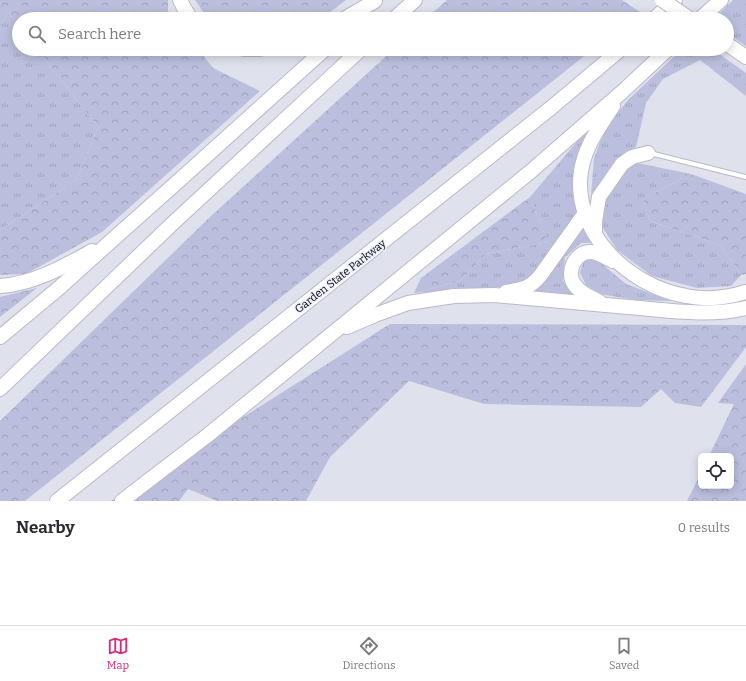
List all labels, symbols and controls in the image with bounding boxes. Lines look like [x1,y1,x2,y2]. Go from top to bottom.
search box [12,12,734,56]
icon: search [26,23,48,45]
text: Search here [58,25,141,43]
street label: Garden State Parkway [292,237,389,316]
map controls [698,453,734,489]
button: locate [698,453,734,489]
text: Nearby [16,517,75,538]
text: 0 results [678,520,730,535]
tab: Map [107,635,129,672]
tab: Directions [343,635,395,672]
tab: Saved [609,635,639,672]

